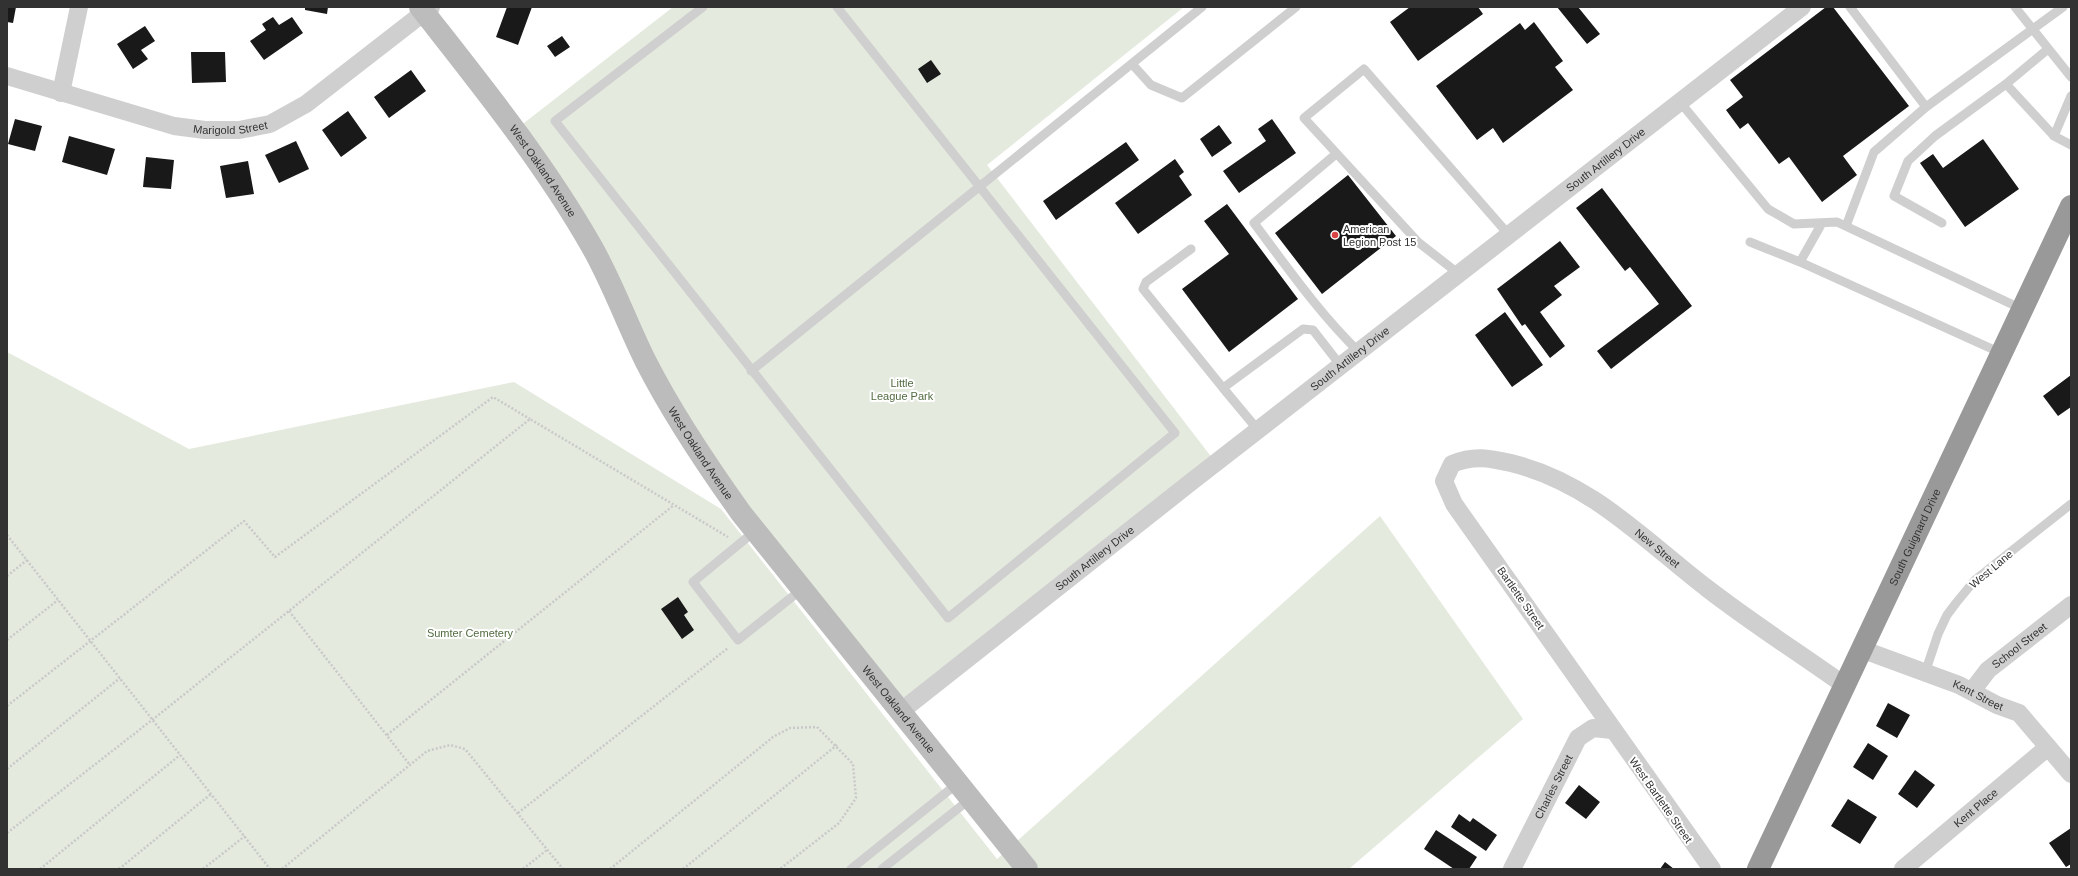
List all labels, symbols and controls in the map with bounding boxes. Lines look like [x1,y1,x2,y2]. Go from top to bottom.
street label: Marigold Street [192,119,268,136]
street label: West Oakland Avenue [507,123,579,219]
street label: South Artillery Drive [1564,125,1647,194]
place label: American Legion Post 15 [1343,223,1416,248]
marker: American Legion Post 15 [1330,230,1340,240]
street label: South Artillery Drive [1308,324,1392,393]
park label: Little League Park [871,377,934,402]
street label: West Oakland Avenue [666,405,736,502]
street label: South Guignard Drive [1887,487,1943,588]
street label: South Artillery Drive [1053,524,1136,593]
street label: New Street [1633,526,1682,570]
street label: West Lane [1967,548,2015,590]
street label: Bartlette Street [1495,565,1547,631]
street label: School Street [1989,620,2049,671]
park label: Sumter Cemetery [427,627,514,639]
street label: West Oakland Avenue [860,663,937,755]
street label: Kent Street [1951,677,2005,713]
street label: Charles Street [1532,753,1575,821]
street label: West Bartlette Street [1627,755,1695,845]
street label: Kent Place [1951,786,2000,830]

